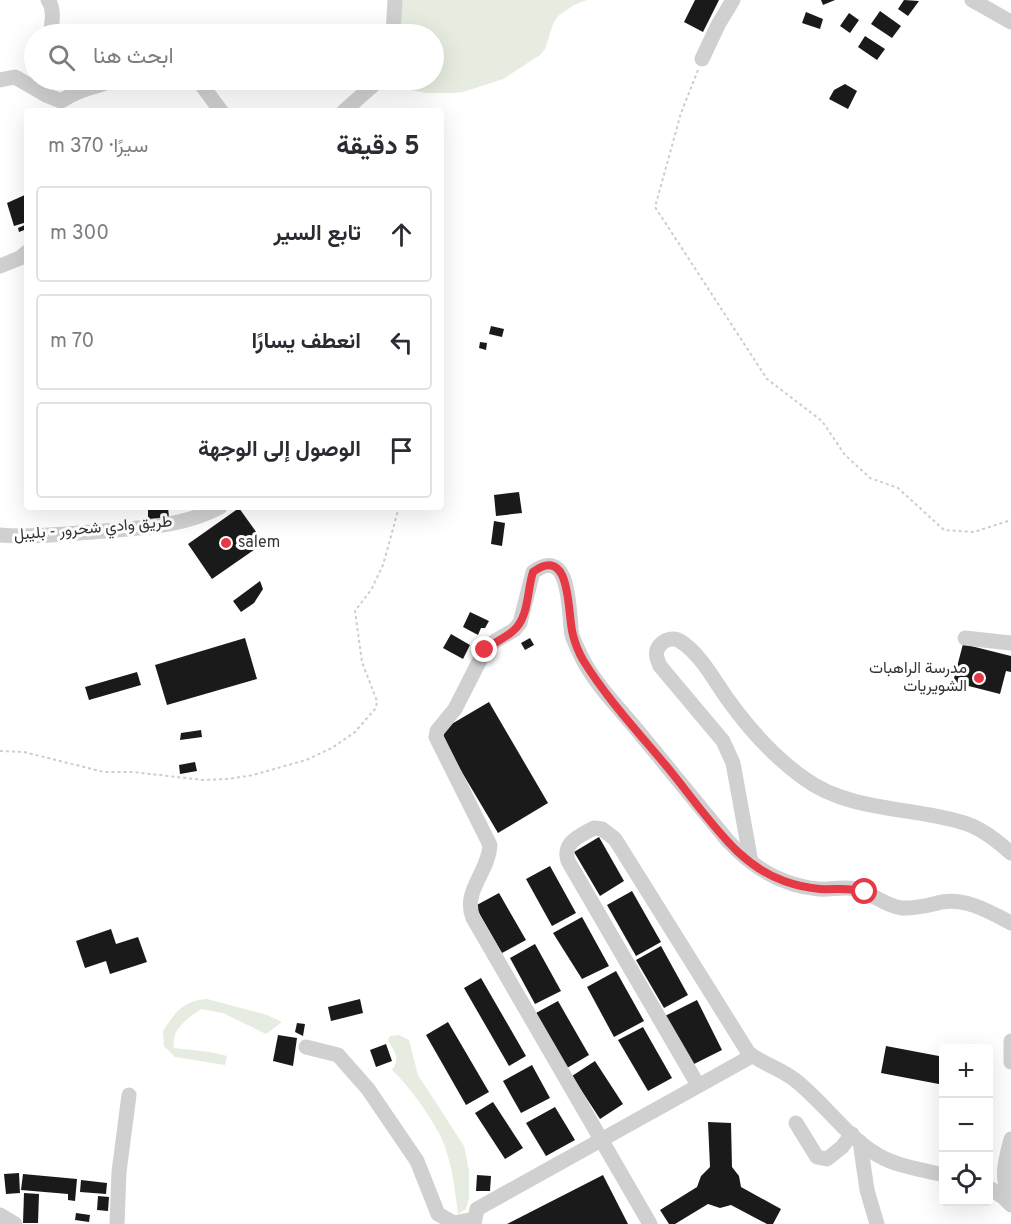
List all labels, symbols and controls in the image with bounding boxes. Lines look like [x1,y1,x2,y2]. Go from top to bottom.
search box [24,24,444,90]
icon: search [45,41,78,74]
text: ابحث هنا [93,44,174,71]
text: 5 دقيقة [336,131,420,164]
text: سيرًا · 370 m [48,134,148,160]
icon: ahead [385,218,418,251]
text: 300 m [50,221,109,247]
text: تابع السير [273,221,361,248]
icon: left [385,326,418,359]
text: 70 m [50,329,94,355]
text: انعطف يسارًا [251,329,361,356]
icon: arrive [385,434,418,467]
text: الوصول إلى الوجهة [198,437,361,464]
street label: طريق وادي شحرور - بليبل [13,512,173,548]
place label: salem [238,533,280,553]
marker: salem [219,536,233,550]
route end [471,636,497,662]
place label: مدرسة الراهبات الشويريات [869,659,967,697]
marker: مدرسة الراهبات الشويريات [972,671,986,685]
route start [851,878,877,904]
map controls [939,1044,993,1206]
button: + [939,1044,993,1098]
button: − [939,1098,993,1152]
button: locate [939,1152,993,1206]

